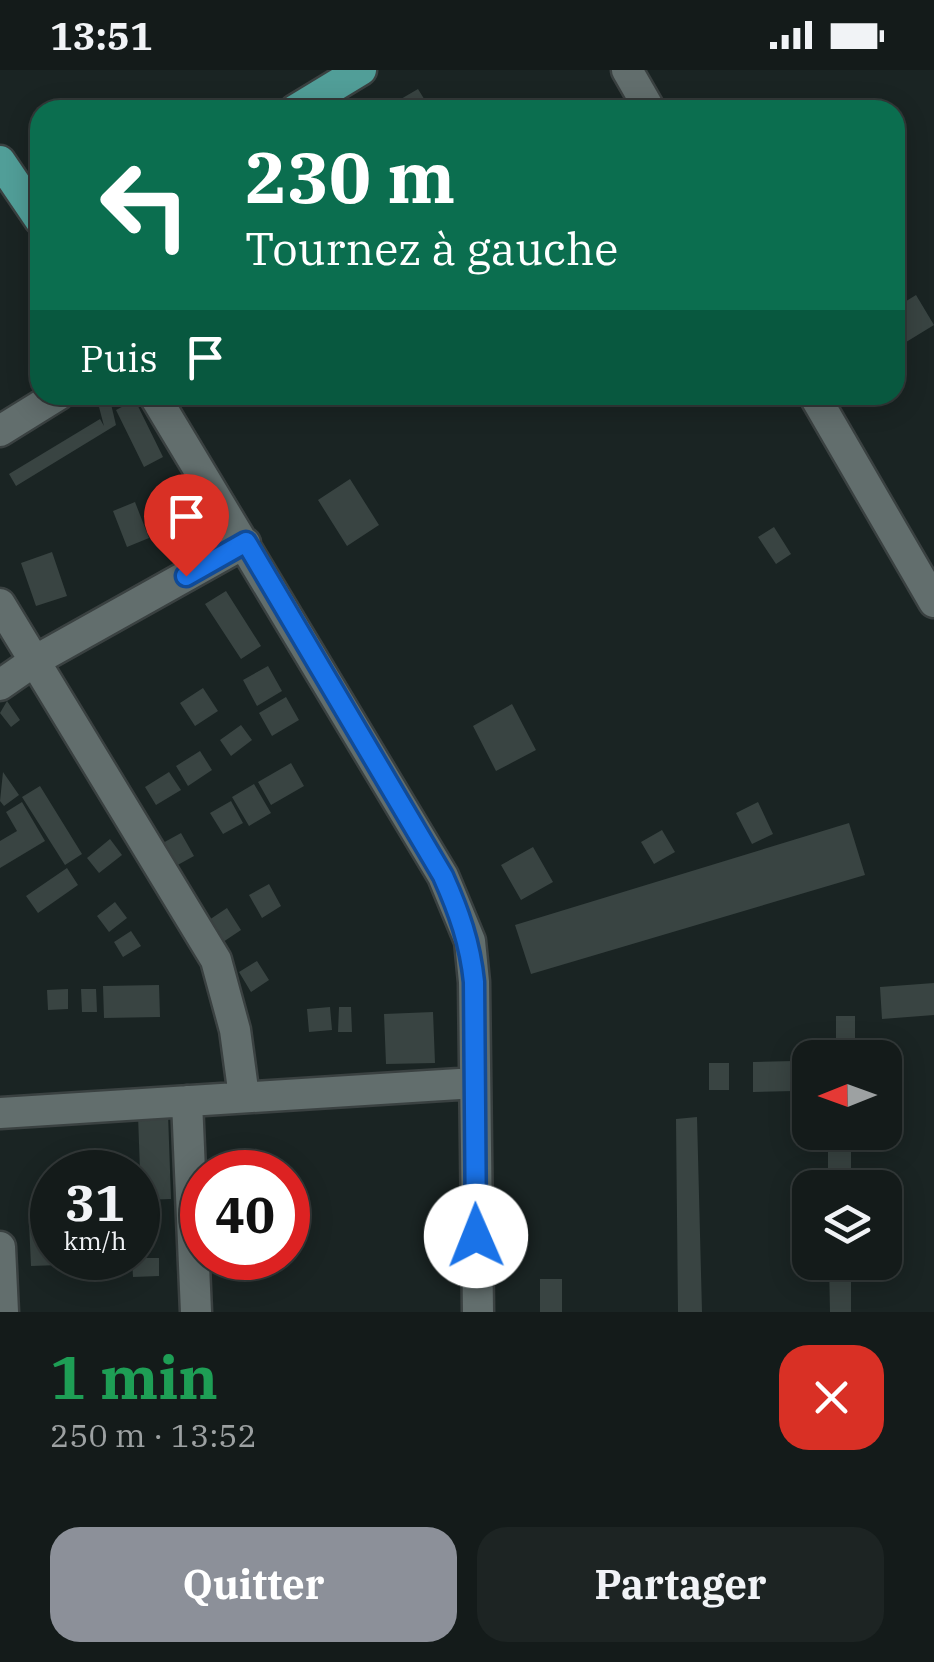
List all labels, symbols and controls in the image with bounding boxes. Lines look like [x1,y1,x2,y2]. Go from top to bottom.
text: 13:51 [50,11,153,60]
text: 230 m [245,131,455,222]
icon: left [80,140,210,270]
text: Tournez à gauche [245,219,618,277]
icon: arrive [178,330,233,385]
text: Puis [80,333,158,382]
pin [144,474,229,577]
icon: arrive [159,489,214,544]
north arrow [792,1040,902,1150]
map controls [792,1040,902,1280]
speed limit sign: 40 [180,1150,310,1280]
text: 31 [65,1170,125,1235]
button: layers [792,1170,902,1280]
position arrow [424,1184,528,1288]
text: km/h [63,1224,127,1257]
text: 1 min [50,1337,218,1416]
button: close [779,1345,884,1450]
text: 250 m · 13:52 [50,1414,257,1456]
button: Quitter [50,1527,457,1642]
button: Partager [477,1527,884,1642]

